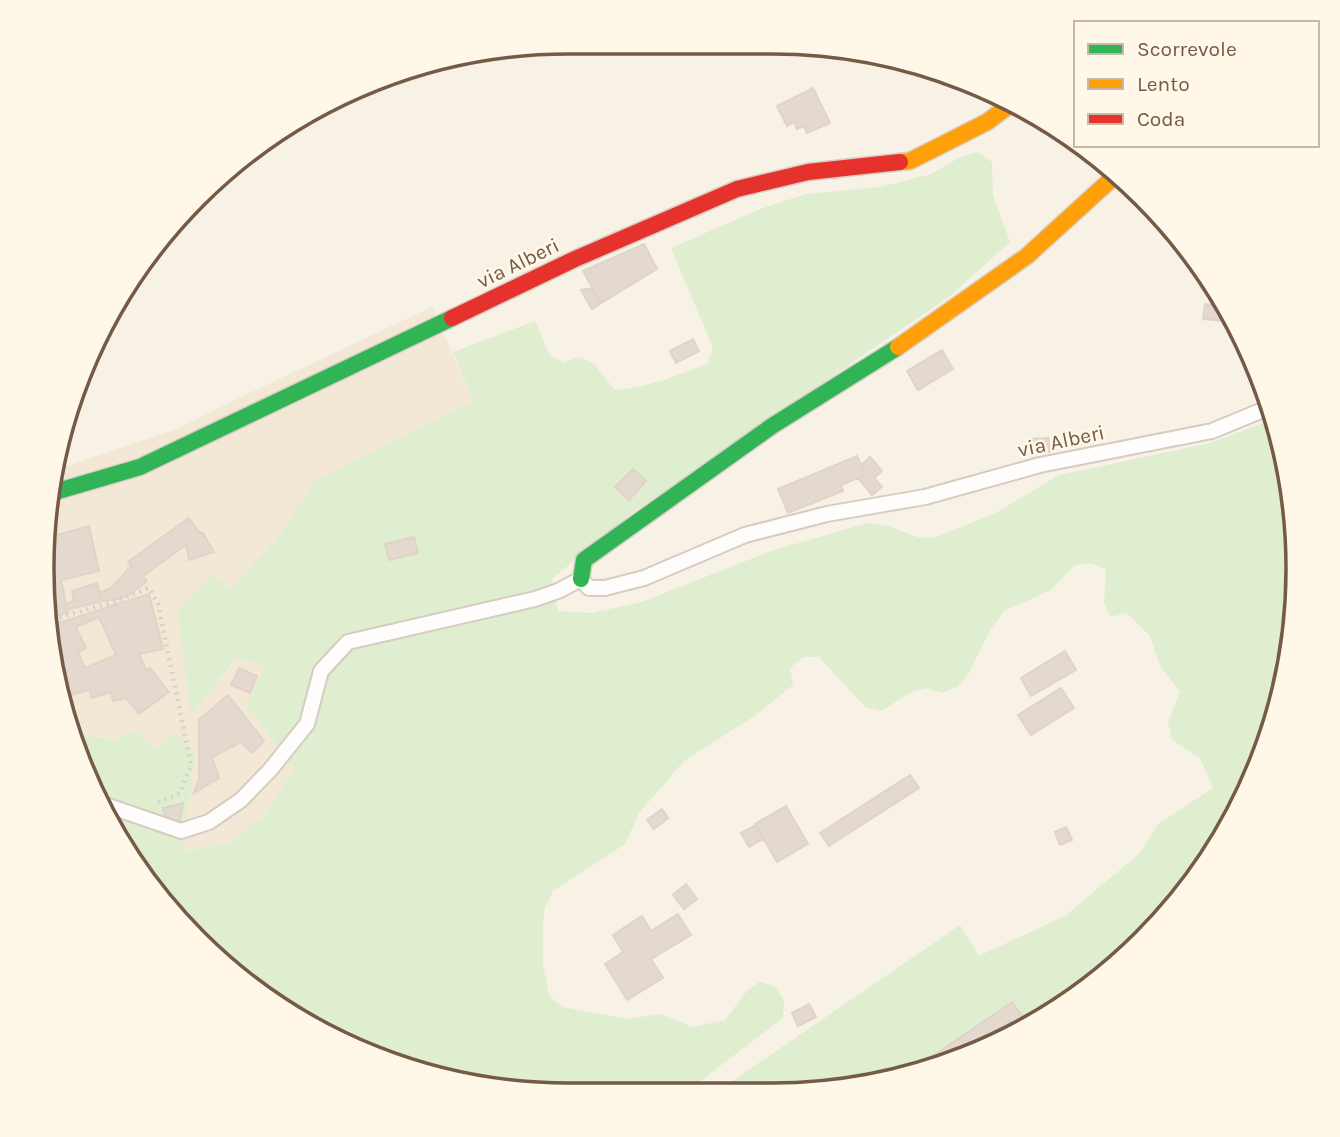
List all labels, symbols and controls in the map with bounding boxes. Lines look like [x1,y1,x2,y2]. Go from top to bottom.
legend [1074,21,1319,147]
text: Scorrevole [1137,37,1237,61]
text: Lento [1137,72,1190,96]
text: Coda [1137,107,1185,131]
street label: via Alberi [473,233,563,293]
street label: via Alberi [1015,420,1107,462]

